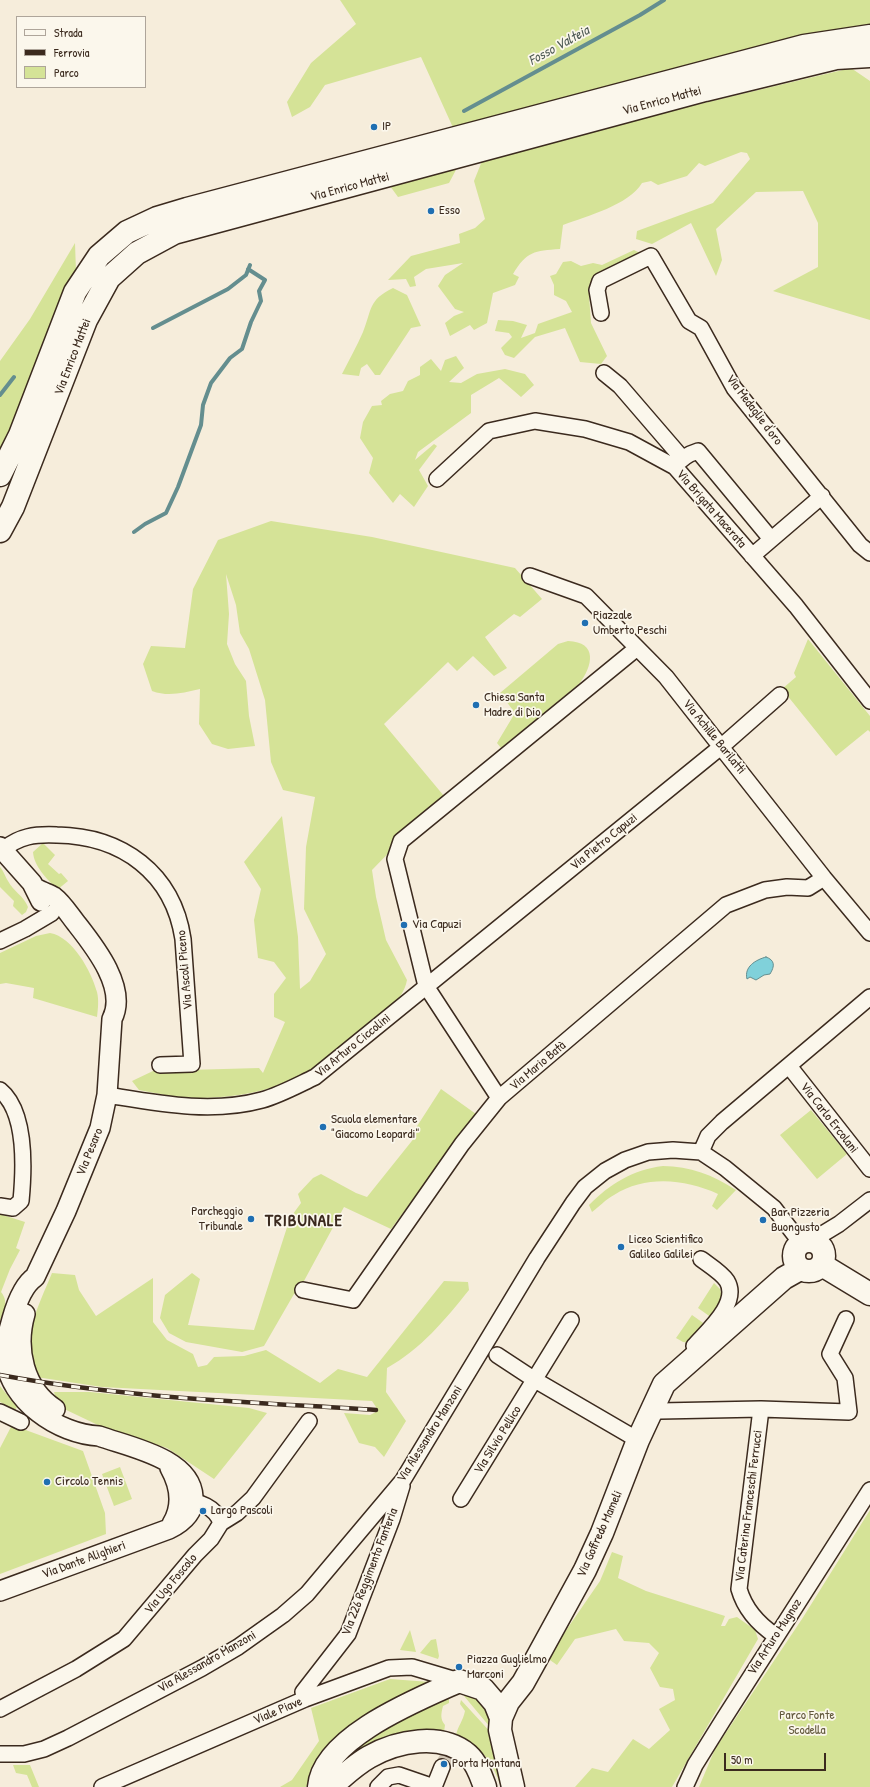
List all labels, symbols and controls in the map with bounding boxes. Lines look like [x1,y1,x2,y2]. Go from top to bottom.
legend [16,16,146,88]
water label: Fosso Valteia [526,23,592,69]
text: Strada [54,24,82,41]
text: Ferrovia [54,44,90,61]
text: Parco [54,64,79,81]
street label: Via Enrico Mattei [621,83,703,119]
place label: IP [382,119,391,135]
marker: IP [369,122,379,132]
street label: Via Enrico Mattei [309,169,391,205]
place label: Esso [439,203,460,219]
marker: Esso [426,206,436,216]
street label: Via Enrico Mattei [51,316,95,398]
street label: Via Medaglie d'oro [722,372,786,448]
street label: Via Brigata Macerata [673,467,749,551]
place label: Piazzale Umberto Peschi [593,608,667,639]
marker: Piazzale Umberto Peschi [580,618,590,628]
place label: Chiesa Santa Madre di Dio [484,690,544,721]
street label: Via Achille Barilatti [679,696,749,778]
marker: Chiesa Santa Madre di Dio [471,700,481,710]
street label: Via Pietro Capuzi [567,810,641,874]
place label: Via Capuzi [412,917,462,933]
marker: Via Capuzi [399,920,409,930]
street label: Via Ascoli Piceno [174,930,196,1010]
street label: Via Arturo Ciccolini [312,1011,394,1081]
street label: Via Mario Batà [507,1038,569,1094]
street label: Via Carlo Ercolani [797,1079,861,1157]
place label: Scuola elementare "Giacomo Leopardi" [331,1112,419,1143]
marker: Scuola elementare "Giacomo Leopardi" [318,1122,328,1132]
street label: Via Pesaro [73,1126,107,1178]
place label: Parcheggio Tribunale [191,1204,243,1235]
place label: Bar Pizzeria Buongusto [771,1205,829,1236]
district label: TRIBUNALE [265,1211,343,1231]
marker: Parcheggio Tribunale [246,1214,256,1224]
marker: Bar Pizzeria Buongusto [758,1215,768,1225]
place label: Liceo Scientifico Galileo Galilei [629,1232,703,1263]
marker: Liceo Scientifico Galileo Galilei [616,1242,626,1252]
street label: Via Alessandro Manzoni [394,1383,466,1485]
street label: Via Silvio Pellico [471,1403,525,1477]
street label: Via Caterina Franceschi Ferrucci [732,1429,766,1583]
place label: Circolo Tennis [55,1474,123,1490]
marker: Circolo Tennis [42,1477,52,1487]
street label: Via Goffredo Mameli [574,1488,626,1580]
place label: Largo Pascoli [211,1503,273,1519]
marker: Largo Pascoli [198,1506,208,1516]
street label: Via 226 Reggimento Fanteria [338,1506,402,1638]
street label: Via Dante Alighieri [40,1538,128,1582]
street label: Via Ugo Foscolo [141,1551,201,1617]
street label: Via Arturo Mugnoz [745,1596,805,1678]
street label: Via Alessandro Manzoni [155,1628,259,1696]
place label: Piazza Guglielmo Marconi [467,1652,547,1683]
marker: Piazza Guglielmo Marconi [454,1662,464,1672]
street label: Viale Piave [251,1694,305,1728]
park label: Parco Fonte Scodella [779,1708,835,1739]
scale bar [726,1745,828,1771]
text: 50 m [731,1751,752,1768]
place label: Porta Montana [452,1756,520,1772]
marker: Porta Montana [439,1759,449,1769]

